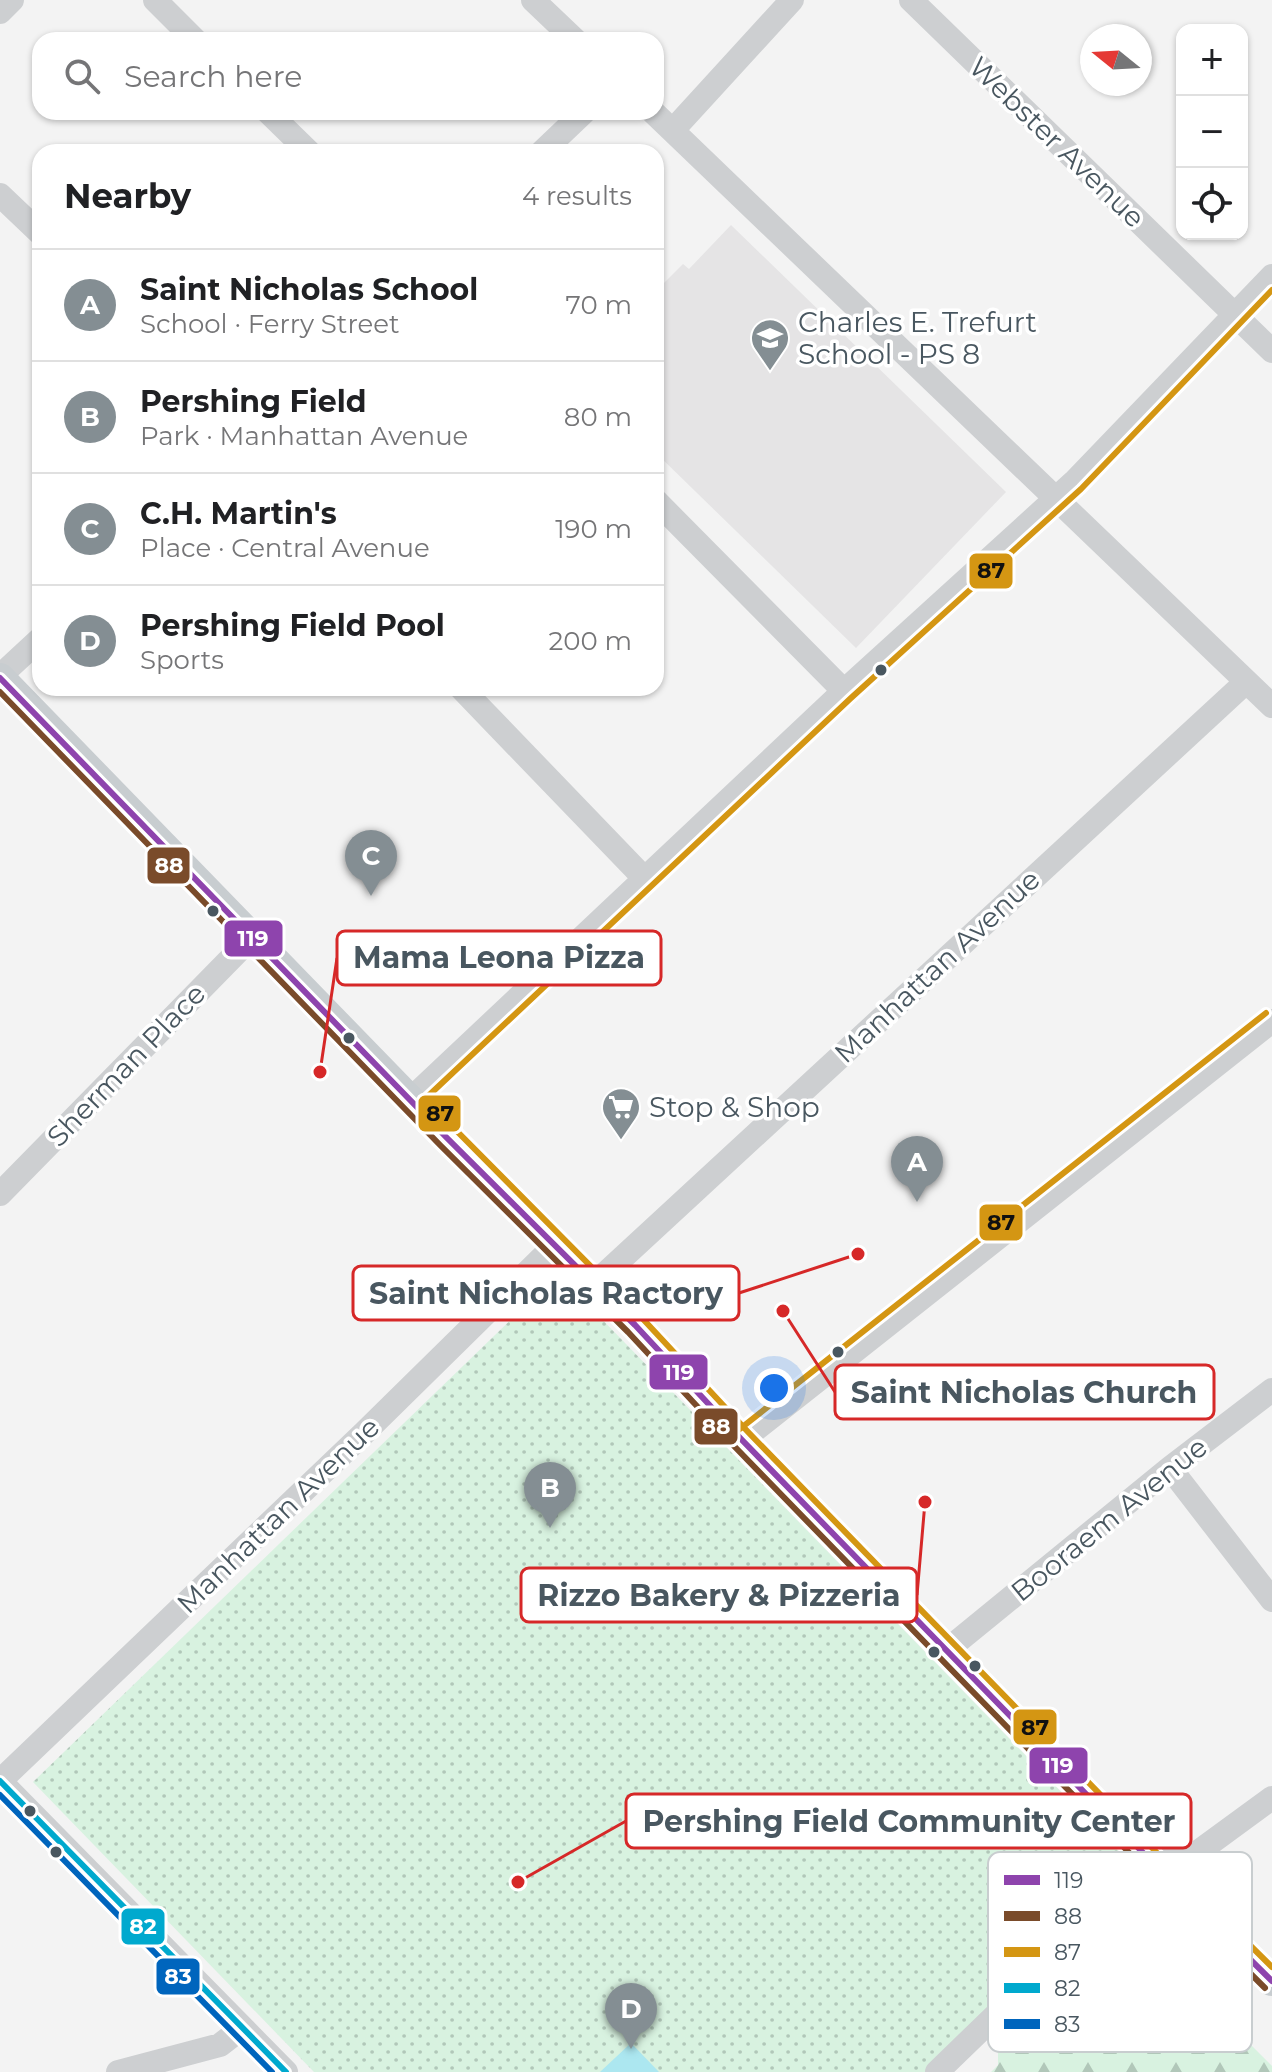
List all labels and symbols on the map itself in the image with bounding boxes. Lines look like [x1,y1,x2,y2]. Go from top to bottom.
north arrow [1080,24,1152,96]
street label: Webster Avenue [962,49,1152,235]
place label: Charles E. Trefurt School - PS 8 [798,305,1037,371]
school or university icon: Charles E. Trefurt School - PS 8 [749,317,791,372]
line badge: 87 [968,552,1014,590]
text: 87 [977,557,1005,584]
unlabelled marker [873,662,889,678]
pin: C [345,830,397,896]
line badge: 88 [146,846,191,885]
text: 88 [154,852,184,879]
street label: Manhattan Avenue [827,862,1047,1070]
unlabelled marker [205,903,221,919]
line badge: 119 [223,919,284,958]
text: 119 [237,925,269,952]
callout: Mama Leona Pizza [337,931,661,985]
text: Mama Leona Pizza [353,939,645,976]
street label: Sherman Place [40,977,212,1153]
unlabelled marker [341,1030,357,1046]
supermarket icon: Stop & Shop [600,1086,642,1141]
place label: Stop & Shop [649,1090,820,1124]
line badge: 87 [417,1094,462,1133]
text: 87 [426,1100,454,1127]
pin: A [891,1136,943,1202]
line badge: 87 [978,1203,1024,1242]
text: 87 [987,1209,1015,1236]
callout: Saint Nicholas Ractory [353,1266,739,1320]
text: Saint Nicholas Ractory [369,1275,724,1312]
unlabelled marker [830,1344,846,1360]
line badge: 119 [648,1353,709,1391]
text: 119 [663,1359,695,1386]
callout: Saint Nicholas Church [835,1365,1214,1419]
your location [754,1368,794,1408]
text: Saint Nicholas Church [851,1374,1197,1411]
line badge: 88 [693,1407,739,1446]
street label: Manhattan Avenue [170,1410,386,1620]
text: 88 [701,1413,731,1440]
street label: Booraem Avenue [1004,1429,1214,1609]
pin: B [524,1462,576,1528]
callout: Rizzo Bakery & Pizzeria [521,1568,917,1622]
text: Rizzo Bakery & Pizzeria [537,1577,901,1614]
unlabelled marker [926,1644,942,1660]
unlabelled marker [967,1658,983,1674]
line badge: 87 [1012,1708,1058,1746]
text: 87 [1021,1714,1049,1741]
line badge: 119 [1028,1746,1089,1785]
text: 119 [1042,1752,1074,1779]
callout: Pershing Field Community Center [626,1794,1191,1848]
unlabelled marker [22,1803,38,1819]
text: Pershing Field Community Center [642,1803,1176,1840]
unlabelled marker [48,1844,64,1860]
legend [988,1852,1252,2052]
text: 119 [1054,1867,1083,1894]
text: 88 [1054,1903,1082,1930]
line badge: 82 [120,1907,166,1946]
text: 82 [129,1913,157,1940]
text: 87 [1054,1939,1081,1966]
line badge: 83 [155,1957,201,1996]
text: 83 [164,1963,192,1990]
text: 82 [1054,1975,1081,2002]
pin: D [605,1983,657,2049]
text: 83 [1054,2011,1080,2038]

